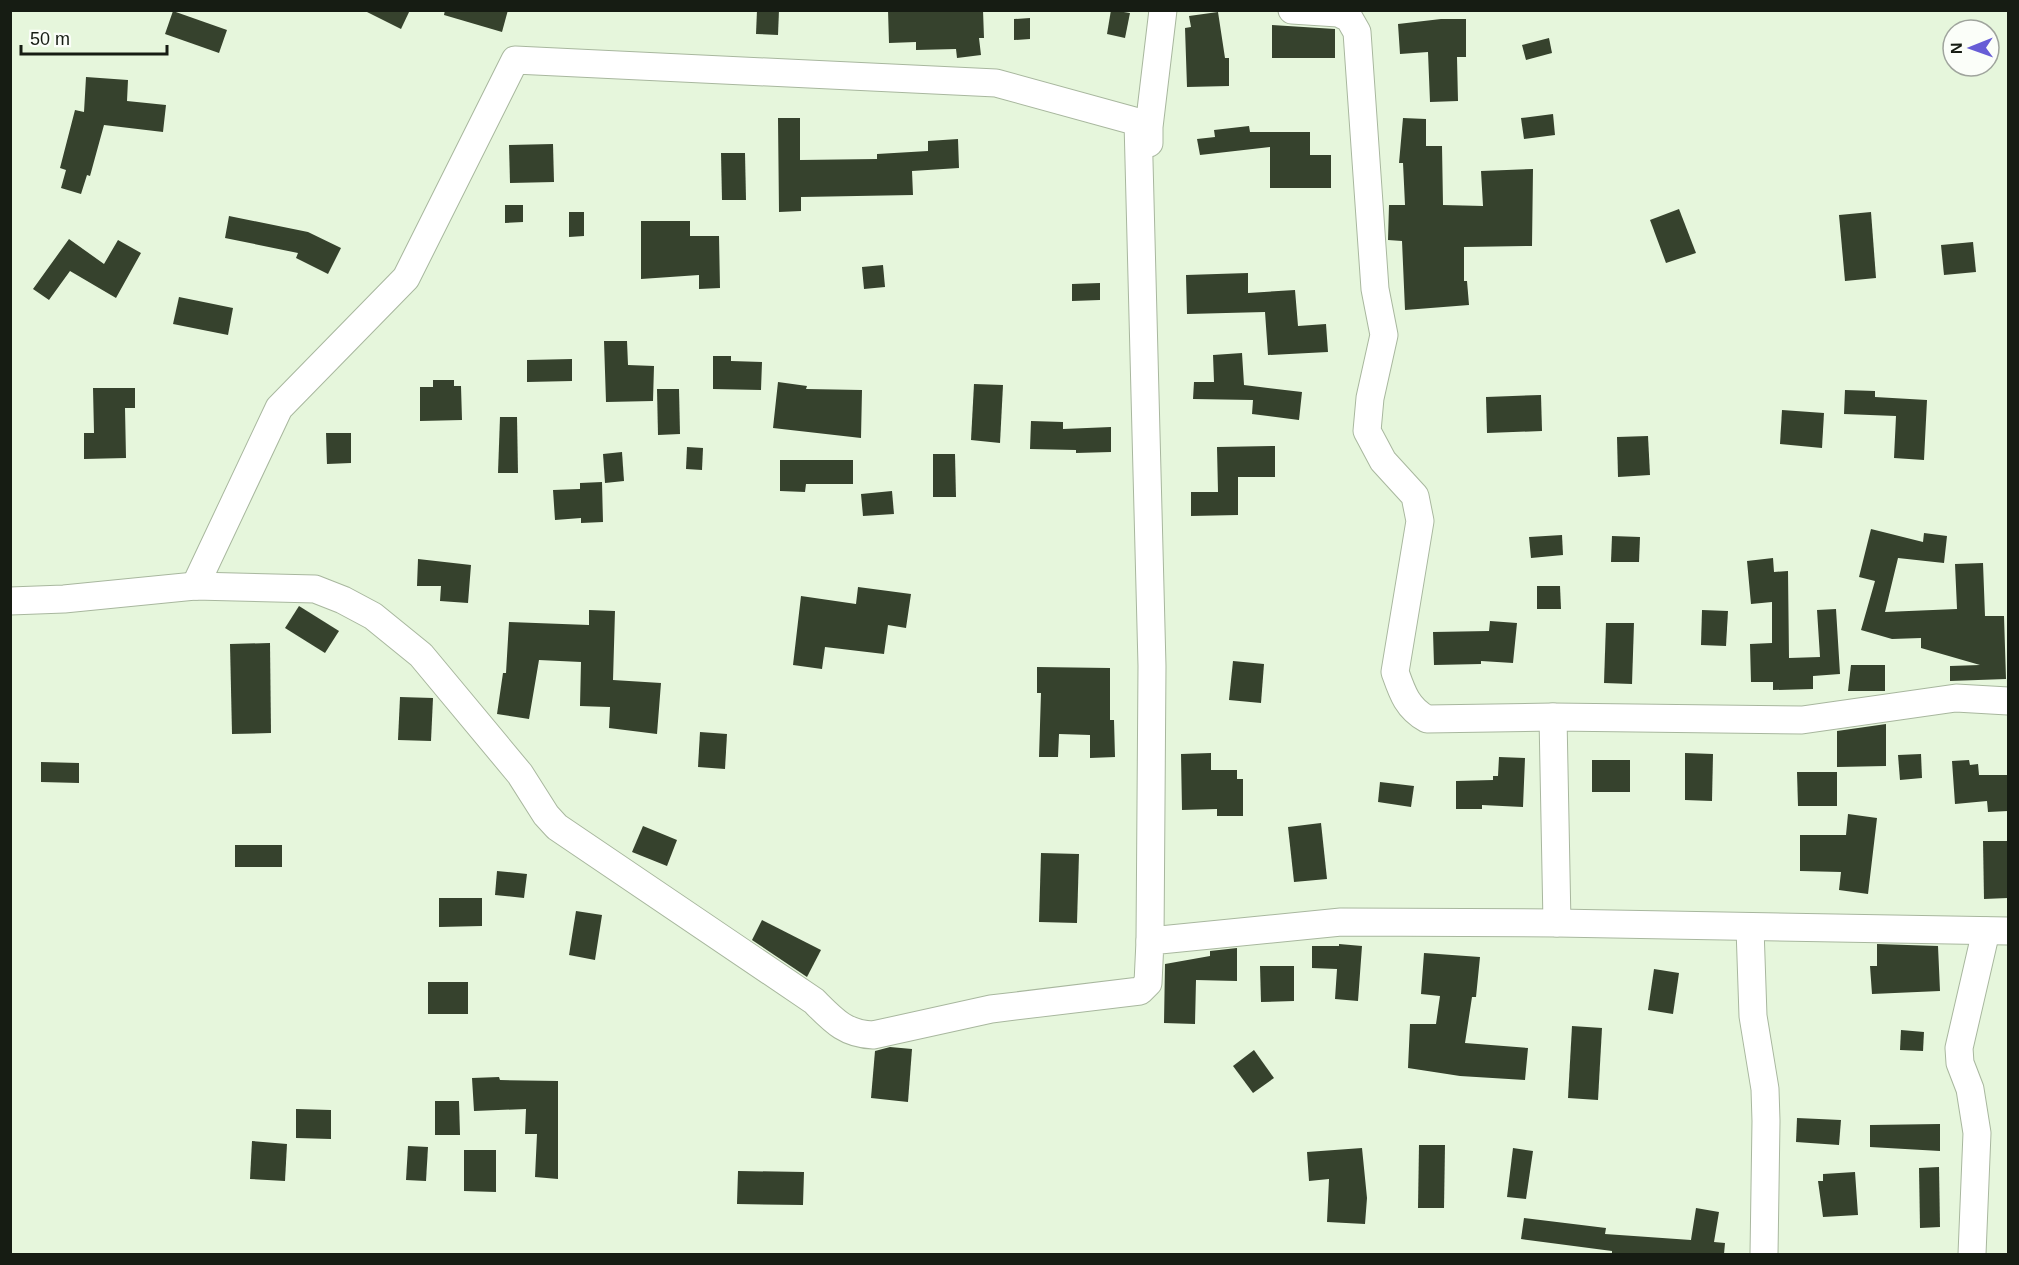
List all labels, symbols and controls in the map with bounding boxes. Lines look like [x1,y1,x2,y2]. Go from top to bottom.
scale bar [21,18,166,56]
north arrow [1941,18,2001,78]
text: 50 m [30,29,70,49]
text: N [1948,42,1965,54]

